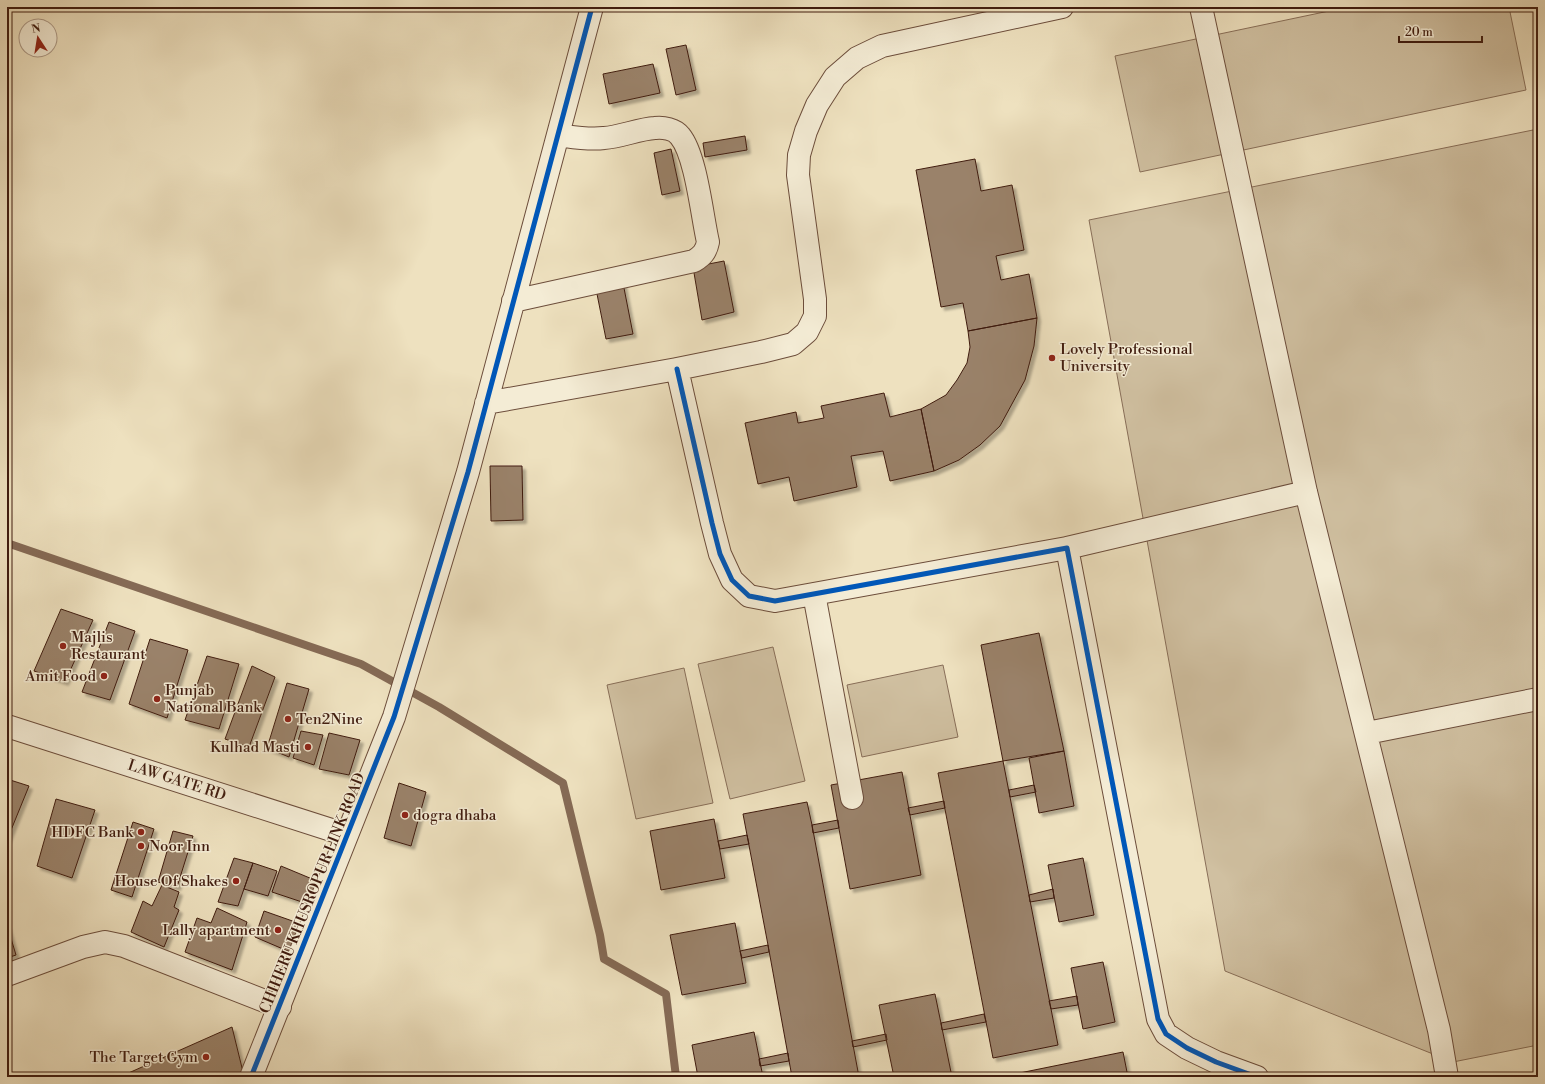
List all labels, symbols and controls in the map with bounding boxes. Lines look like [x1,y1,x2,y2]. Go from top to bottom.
north arrow [18,18,58,58]
scale bar [1399,18,1482,44]
text: N [30,21,42,37]
text: 20 m [1405,25,1433,40]
place label: Lovely Professional University [1060,340,1193,376]
marker: Lovely Professional University [1047,353,1057,363]
place label: Majlis Restaurant [71,628,146,664]
marker: Majlis Restaurant [58,641,68,651]
place label: Amit Food [24,667,96,686]
marker: Amit Food [99,671,109,681]
place label: Punjab National Bank [165,681,262,717]
marker: Punjab National Bank [152,694,162,704]
place label: Ten2Nine [296,710,363,729]
marker: Ten2Nine [283,714,293,724]
place label: Kulhad Masti [210,738,300,757]
marker: Kulhad Masti [303,742,313,752]
street label: LAW GATE RD [125,756,229,805]
street label: CHIHERU KHUSROPUR LINK ROAD [255,770,370,1016]
place label: dogra dhaba [413,806,497,825]
marker: dogra dhaba [400,810,410,820]
place label: HDFC Bank [51,823,134,842]
marker: HDFC Bank [136,827,146,837]
place label: Noor Inn [149,837,210,856]
marker: Noor Inn [136,841,146,851]
place label: House Of Shakes [115,872,228,891]
marker: House Of Shakes [231,876,241,886]
place label: Lally apartment [162,921,271,940]
marker: Lally apartment [273,925,283,935]
place label: The Target Gym [89,1048,198,1067]
marker: The Target Gym [201,1052,211,1062]

